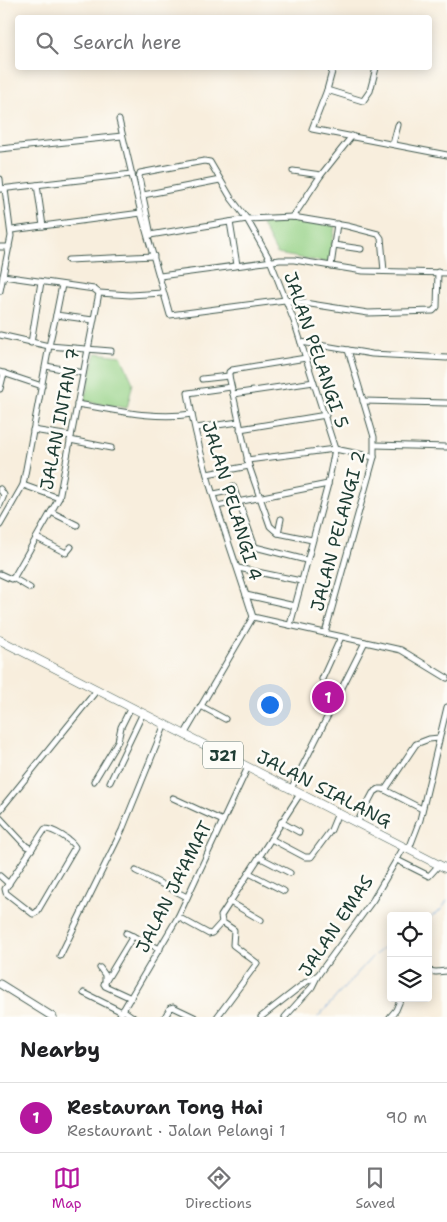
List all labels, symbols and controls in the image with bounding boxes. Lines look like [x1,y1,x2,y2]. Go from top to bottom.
search box [15,15,432,70]
icon: search [33,29,61,57]
text: Search here [73,30,182,55]
street label: JALAN PELANGI 5 [278,269,354,431]
street label: JALAN INTAN 7 [34,346,86,492]
street label: JALAN PELANGI 4 [196,418,268,584]
street label: JALAN PELANGI 2 [305,448,371,614]
pin: 1 [312,678,344,716]
your location [257,692,283,718]
road number: J21 [203,742,243,768]
street label: JALAN SIALANG [253,745,396,834]
street label: JALAN JA'AMAT [130,817,218,957]
street label: JALAN EMAS [293,871,379,981]
map controls [387,912,432,1002]
button: locate [387,912,432,957]
button: layers [387,957,432,1002]
text: Nearby [20,1036,100,1064]
text: Restauran Tong Hai [67,1095,263,1120]
text: 1 [32,1107,40,1128]
text: 90 m [386,1107,427,1128]
text: Restaurant · Jalan Pelangi 1 [67,1120,286,1141]
tab: Map [52,1164,82,1212]
tab: Directions [185,1164,252,1212]
tab: Saved [356,1164,395,1212]

